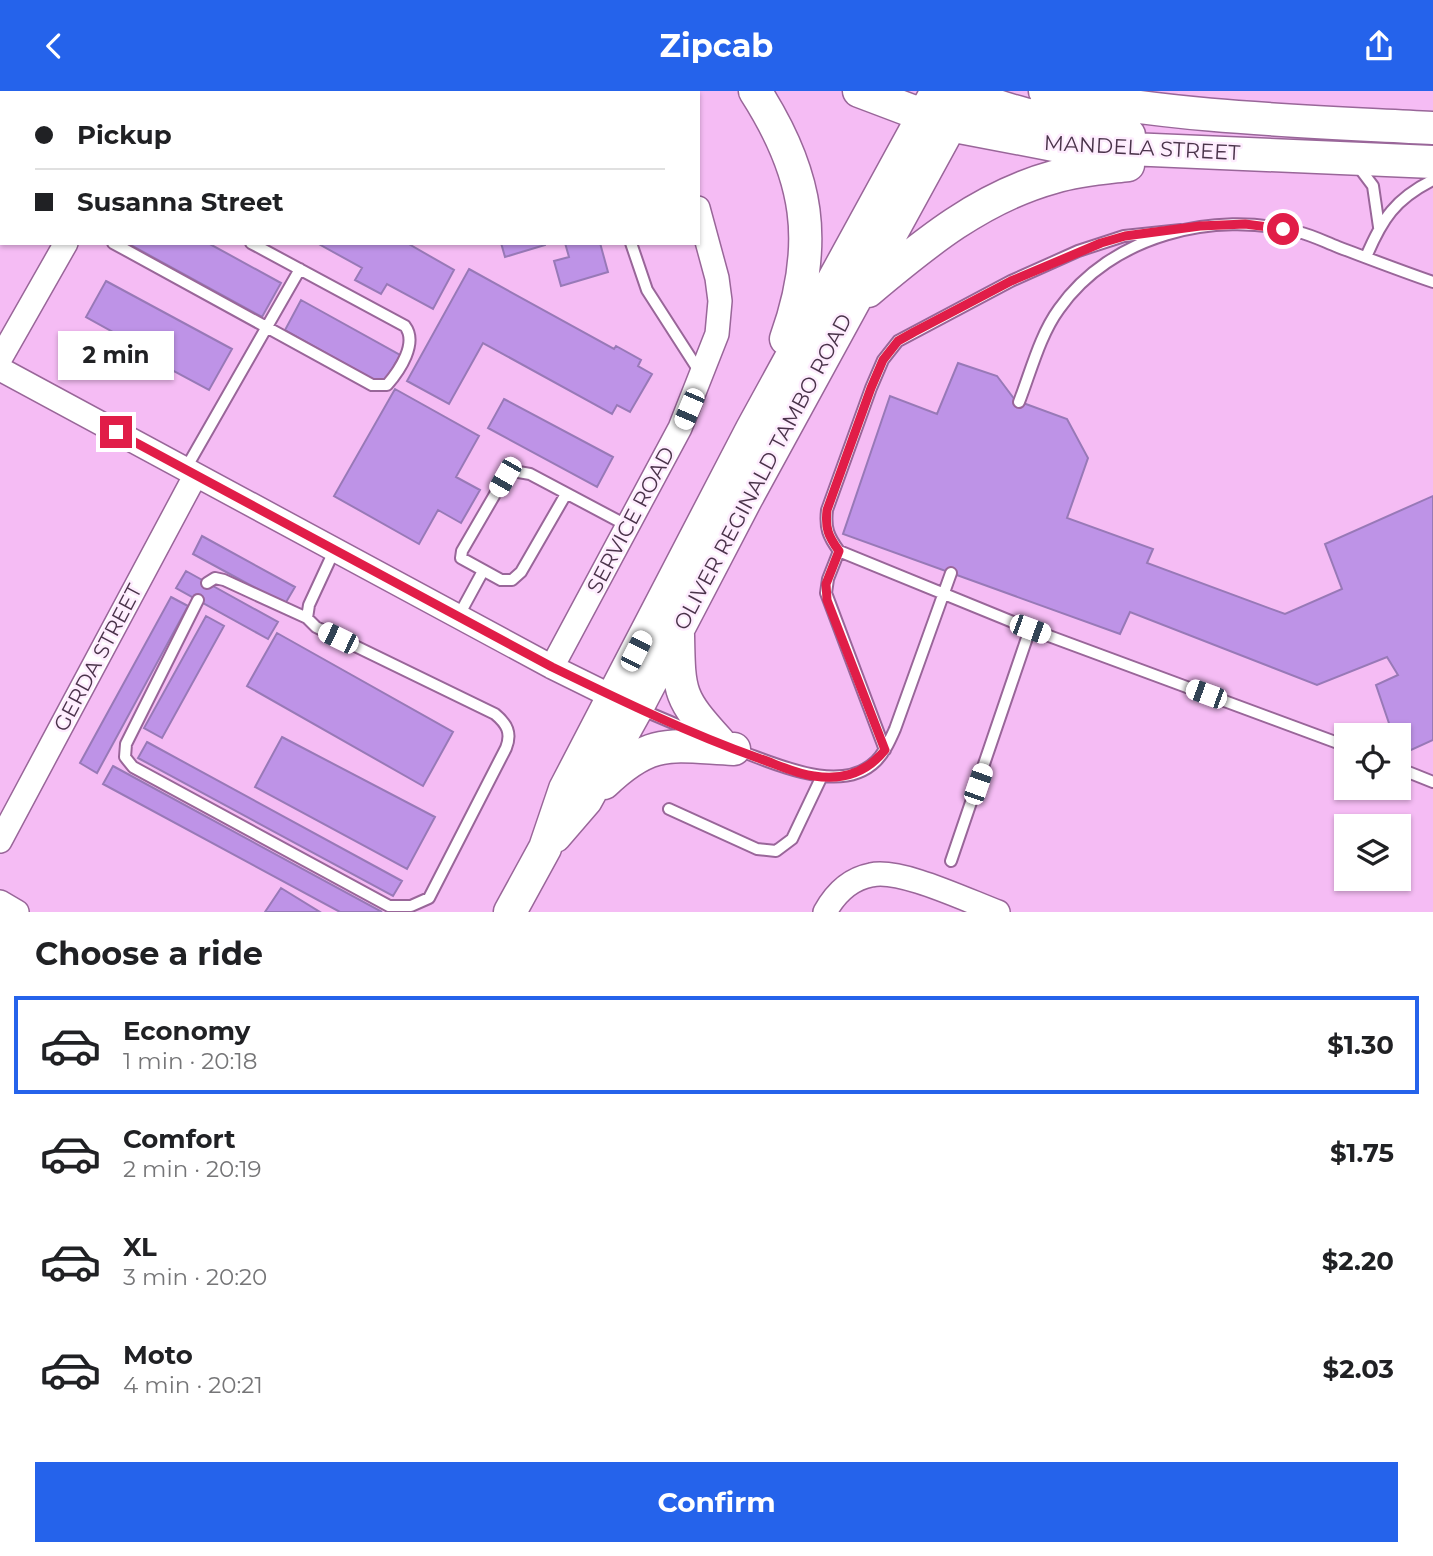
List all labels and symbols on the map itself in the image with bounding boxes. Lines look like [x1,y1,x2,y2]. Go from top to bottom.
street label: MANDELA STREET [1043,130,1241,165]
route start [1267,213,1299,245]
street label: OLIVER REGINALD TAMBO ROAD [668,309,857,634]
callout: 2 min [58,331,174,379]
car [672,386,707,432]
route end [100,416,132,448]
street label: SERVICE ROAD [581,442,680,597]
car [486,454,525,500]
street label: GERDA STREET [48,580,147,736]
car [1007,612,1054,646]
car [315,619,362,657]
car [618,628,655,674]
car [1183,677,1230,711]
car [962,761,995,807]

